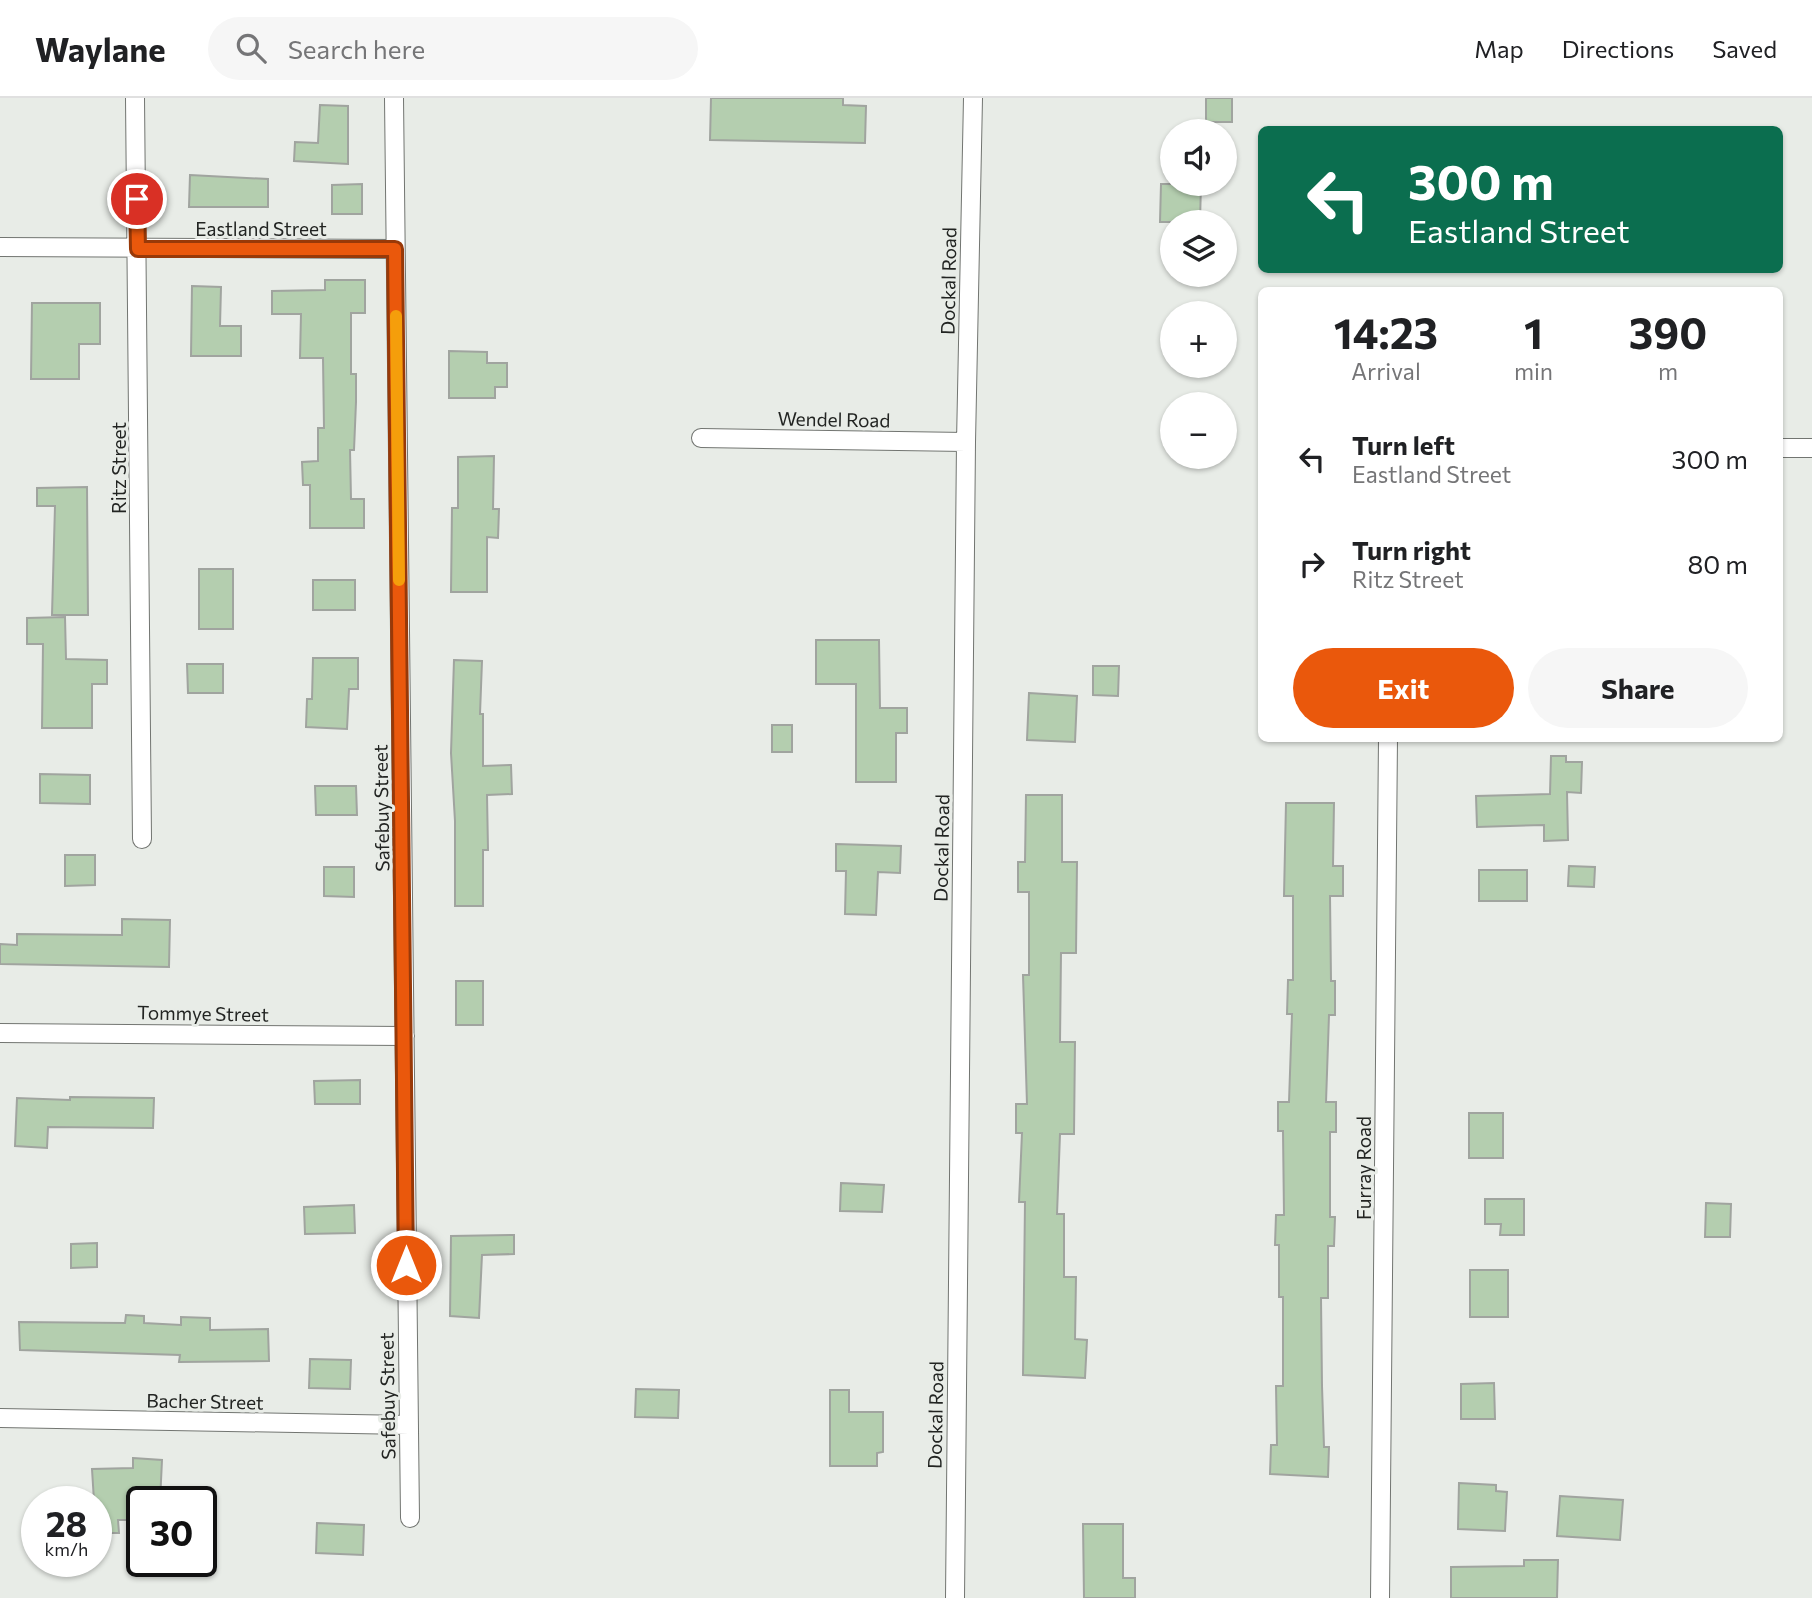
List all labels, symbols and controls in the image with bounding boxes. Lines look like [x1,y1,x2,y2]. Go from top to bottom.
search box [208,17,698,80]
text: Waylane [35,28,166,69]
icon: search [232,29,270,67]
text: Search here [288,33,425,64]
text: Map [1474,34,1524,63]
text: Directions [1562,34,1674,63]
text: Saved [1712,34,1777,63]
map controls [1160,119,1237,469]
button: sound [1160,119,1237,196]
text: 300 m [1408,150,1554,210]
icon: left [1293,154,1384,245]
pin [107,169,167,229]
icon: arrive [118,180,156,218]
button: layers [1160,210,1237,287]
text: Eastland Street [1408,210,1630,250]
street label: Eastland Street [195,217,327,240]
street label: Dockal Road [936,227,960,335]
button: + [1160,301,1237,378]
text: 14:23 [1334,306,1438,358]
text: 1 [1524,306,1543,358]
text: 390 [1629,306,1707,358]
text: Arrival [1351,357,1421,385]
text: min [1514,357,1553,385]
text: m [1658,357,1678,385]
button: − [1160,392,1237,469]
street label: Wendel Road [777,407,891,431]
street label: Ritz Street [107,422,130,514]
text: Turn left [1352,429,1455,460]
icon: left [1293,440,1331,478]
text: 300 m [1672,443,1748,474]
text: Eastland Street [1352,460,1511,488]
text: Turn right [1352,534,1471,565]
icon: right [1293,545,1331,583]
text: 80 m [1688,548,1748,579]
text: Ritz Street [1352,565,1464,593]
button: Exit [1293,648,1514,728]
button: Share [1528,648,1748,728]
street label: Safebuy Street [368,744,394,872]
street label: Dockal Road [929,794,953,902]
street label: Tommye Street [137,1000,269,1026]
street label: Furray Road [1352,1116,1375,1220]
position arrow [369,1228,443,1302]
street label: Safebuy Street [374,1332,400,1460]
street label: Dockal Road [923,1361,947,1469]
street label: Bacher Street [146,1388,264,1414]
speed limit sign: 30 [126,1486,217,1577]
text: 28 [46,1501,87,1544]
text: km/h [45,1538,88,1560]

